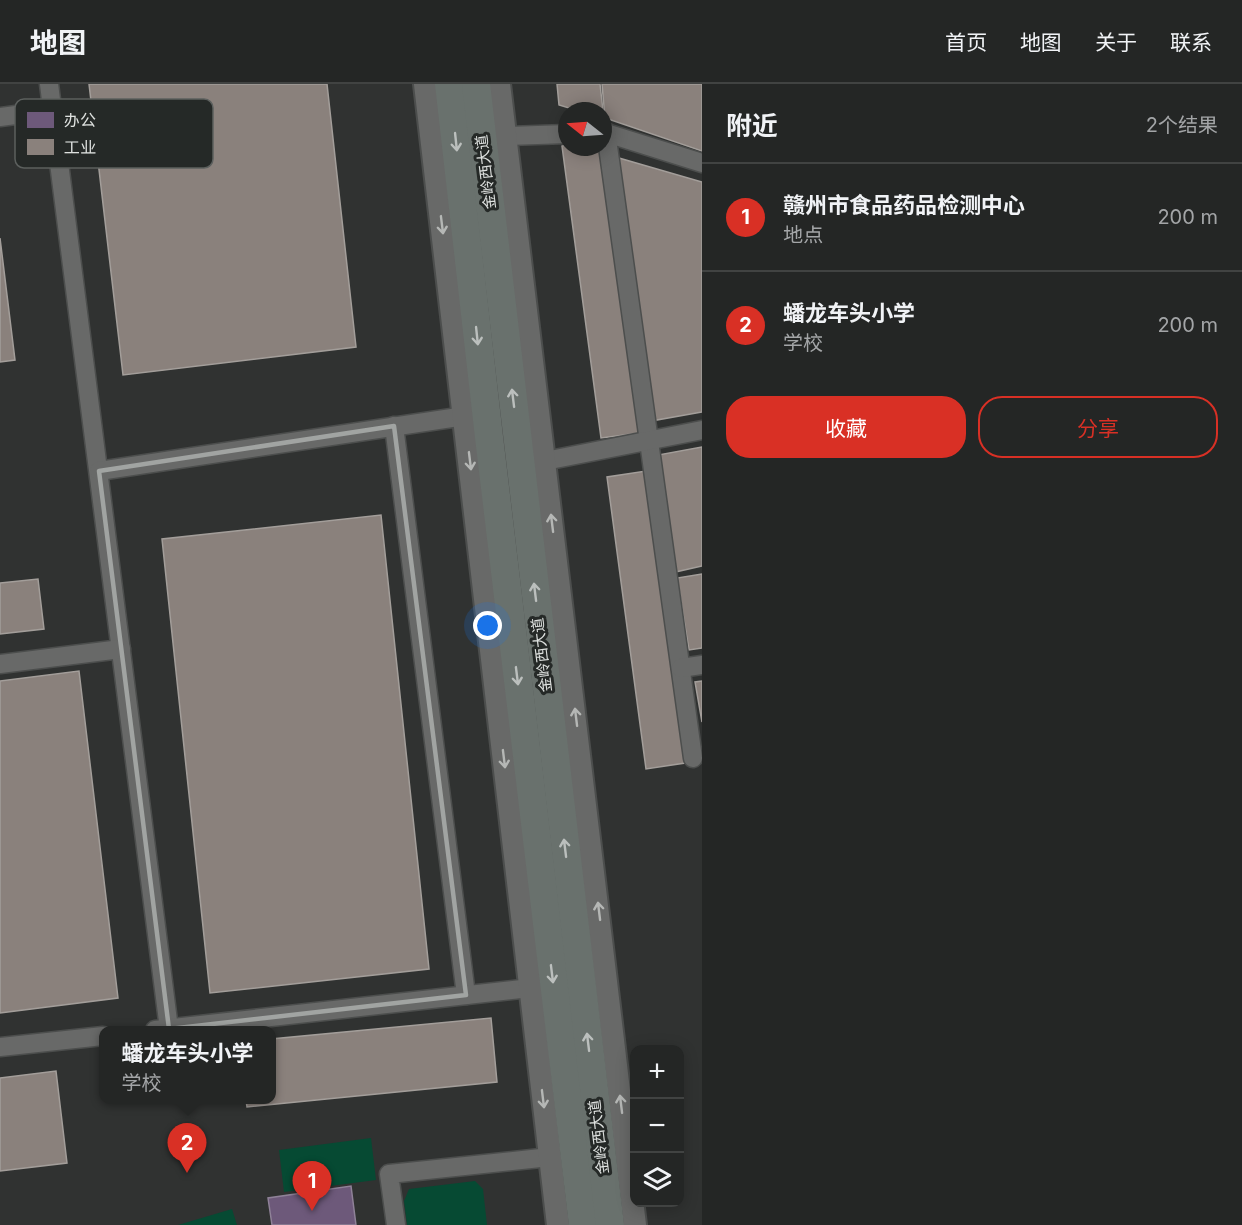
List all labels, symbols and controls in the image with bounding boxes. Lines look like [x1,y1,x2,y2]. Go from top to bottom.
text: 地图 [30,26,86,60]
text: 首页 [945,30,987,55]
text: 地图 [1020,30,1062,55]
text: 关于 [1095,30,1137,55]
text: 联系 [1170,30,1212,55]
legend [15,99,213,168]
north arrow [558,102,612,156]
text: 办公 [64,110,96,130]
text: 附近 [726,110,778,141]
text: 2个结果 [1146,113,1218,137]
one-way arrow [450,132,461,152]
street label: 金岭西大道 [472,134,500,210]
text: 工业 [64,137,96,157]
text: 赣州市食品药品检测中心 [783,192,1025,218]
text: 1 [741,205,750,229]
text: 200 m [1157,205,1218,229]
one-way arrow [436,215,447,235]
text: 地点 [783,223,823,247]
text: 蟠龙车头小学 [783,300,915,326]
text: 2 [739,313,752,337]
text: 200 m [1157,313,1218,337]
one-way arrow [472,325,483,345]
text: 学校 [783,331,823,355]
one-way arrow [507,389,518,409]
button: 收藏 [726,396,966,458]
button: 分享 [978,396,1218,458]
one-way arrow [465,450,476,470]
one-way arrow [547,514,558,534]
one-way arrow [529,582,540,602]
your location [473,611,502,640]
street label: 金岭西大道 [528,617,556,693]
one-way arrow [512,665,523,685]
one-way arrow [570,708,581,727]
one-way arrow [499,748,510,768]
one-way arrow [559,839,570,859]
one-way arrow [593,901,604,921]
one-way arrow [547,963,558,983]
popup [99,1026,276,1104]
one-way arrow [582,1032,593,1052]
text: 蟠龙车头小学 [121,1040,254,1066]
map controls [630,1045,684,1207]
button: + [630,1045,684,1099]
text: 学校 [121,1071,161,1095]
one-way arrow [538,1088,549,1108]
one-way arrow [615,1095,626,1115]
street label: 金岭西大道 [585,1099,613,1175]
button: − [630,1099,684,1153]
pin: 2 [168,1124,207,1173]
button: layers [630,1153,684,1207]
pin: 1 [292,1162,332,1211]

